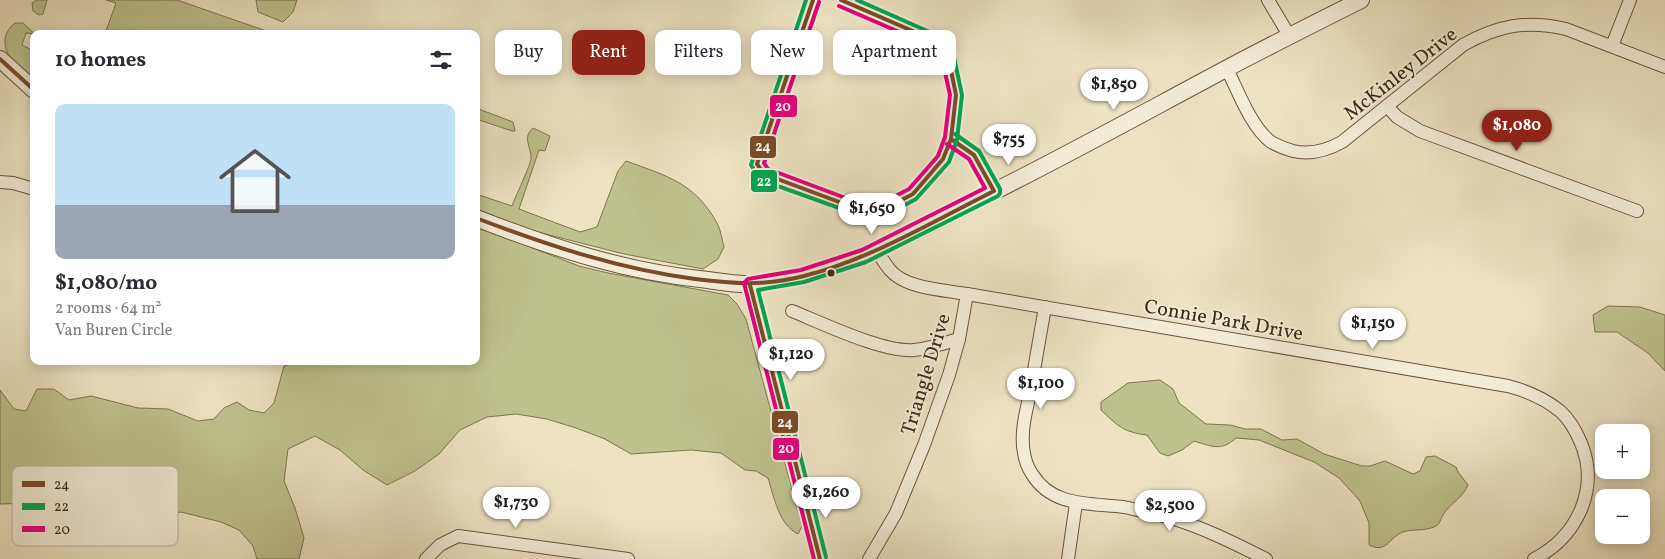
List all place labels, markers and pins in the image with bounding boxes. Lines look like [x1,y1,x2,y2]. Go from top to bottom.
pin: $1,850 [1073,68,1155,111]
pin: $1,080 [1476,110,1558,152]
pin: $755 [979,124,1039,166]
pin: $1,650 [831,192,913,235]
unlabelled marker [826,268,836,278]
pin: $1,150 [1332,308,1414,350]
pin: $1,120 [750,338,832,381]
pin: $1,100 [1000,368,1082,410]
pin: $1,260 [785,476,867,519]
pin: $1,730 [475,486,557,529]
pin: $2,500 [1129,490,1211,532]

